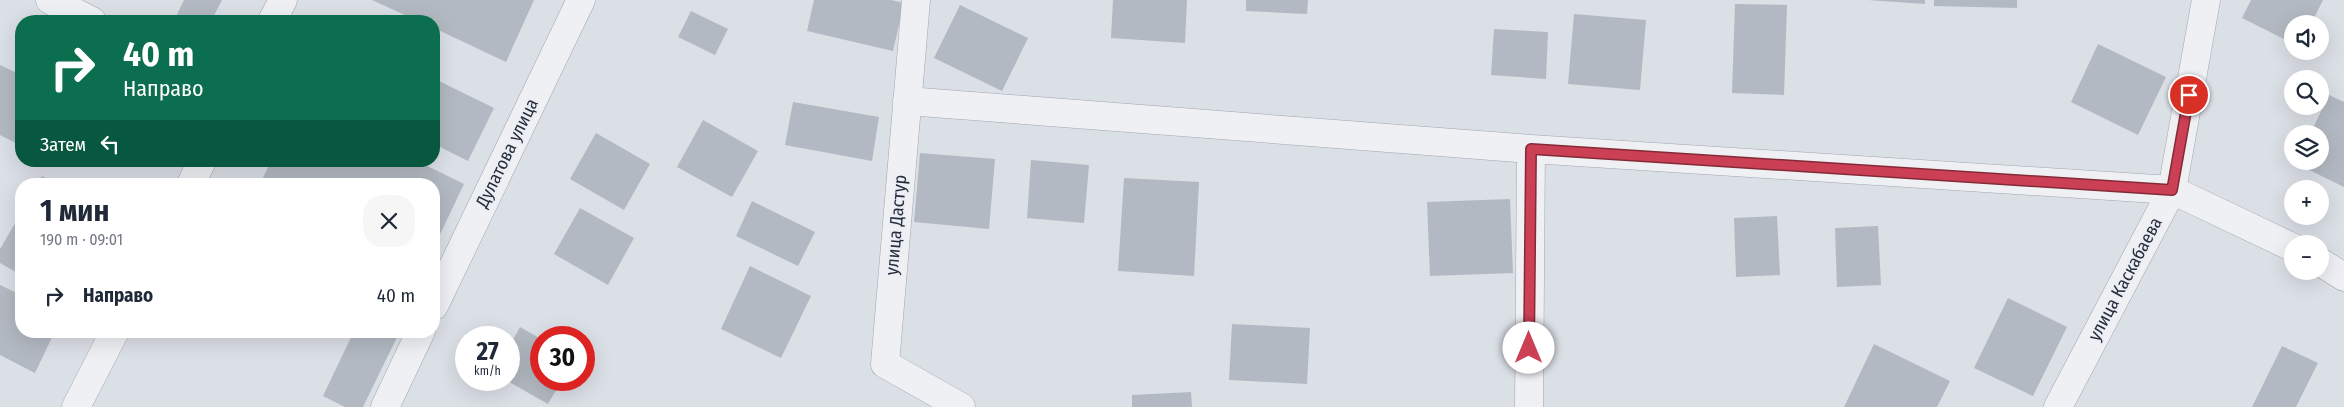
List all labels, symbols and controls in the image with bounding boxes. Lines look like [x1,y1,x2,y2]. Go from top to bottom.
map controls [2284,15,2329,280]
button: sound [2284,15,2329,60]
text: 40 m [123,33,194,75]
icon: right [40,35,105,100]
button: search [2284,70,2329,115]
pin [2168,74,2210,116]
text: Направо [123,75,204,102]
icon: arrive [2175,81,2203,109]
street label: Дулатова улица [471,95,543,212]
button: layers [2284,125,2329,170]
icon: left [96,130,124,158]
text: Затем [40,133,86,156]
street label: улица Дастур [881,174,911,276]
button: + [2284,180,2329,225]
text: 1 мин [40,193,109,229]
button: close [363,195,415,247]
street label: улица Каскабаева [2083,213,2167,345]
text: 190 m · 09:01 [40,230,123,249]
button: − [2284,235,2329,280]
icon: right [40,282,68,310]
text: Направо [83,284,153,307]
text: 40 m [377,284,415,307]
position arrow [1502,321,1554,373]
speed limit sign: 30 [530,326,595,391]
text: 27 [476,337,499,367]
text: km/h [474,364,501,378]

